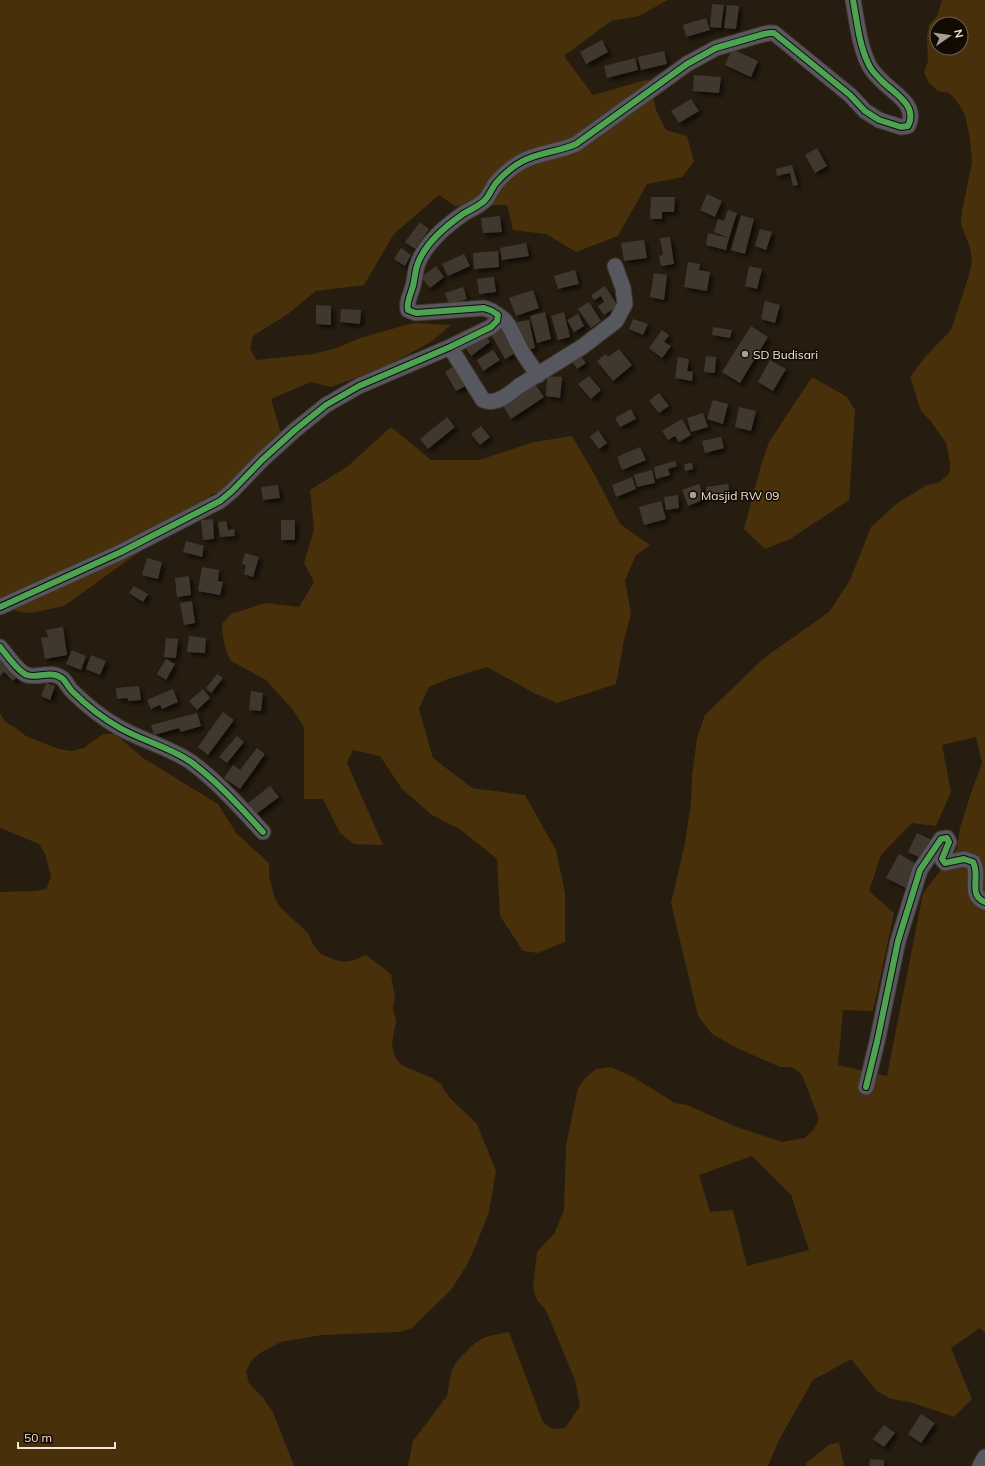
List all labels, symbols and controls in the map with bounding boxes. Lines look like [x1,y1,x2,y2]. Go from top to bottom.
north arrow [929,16,969,56]
text: N [951,28,966,39]
place label: SD Budisari [753,347,818,362]
marker: SD Budisari [740,349,750,359]
place label: Masjid RW 09 [701,488,780,503]
marker: Masjid RW 09 [688,490,698,500]
scale bar [18,1424,115,1450]
text: 50 m [24,1430,52,1445]

